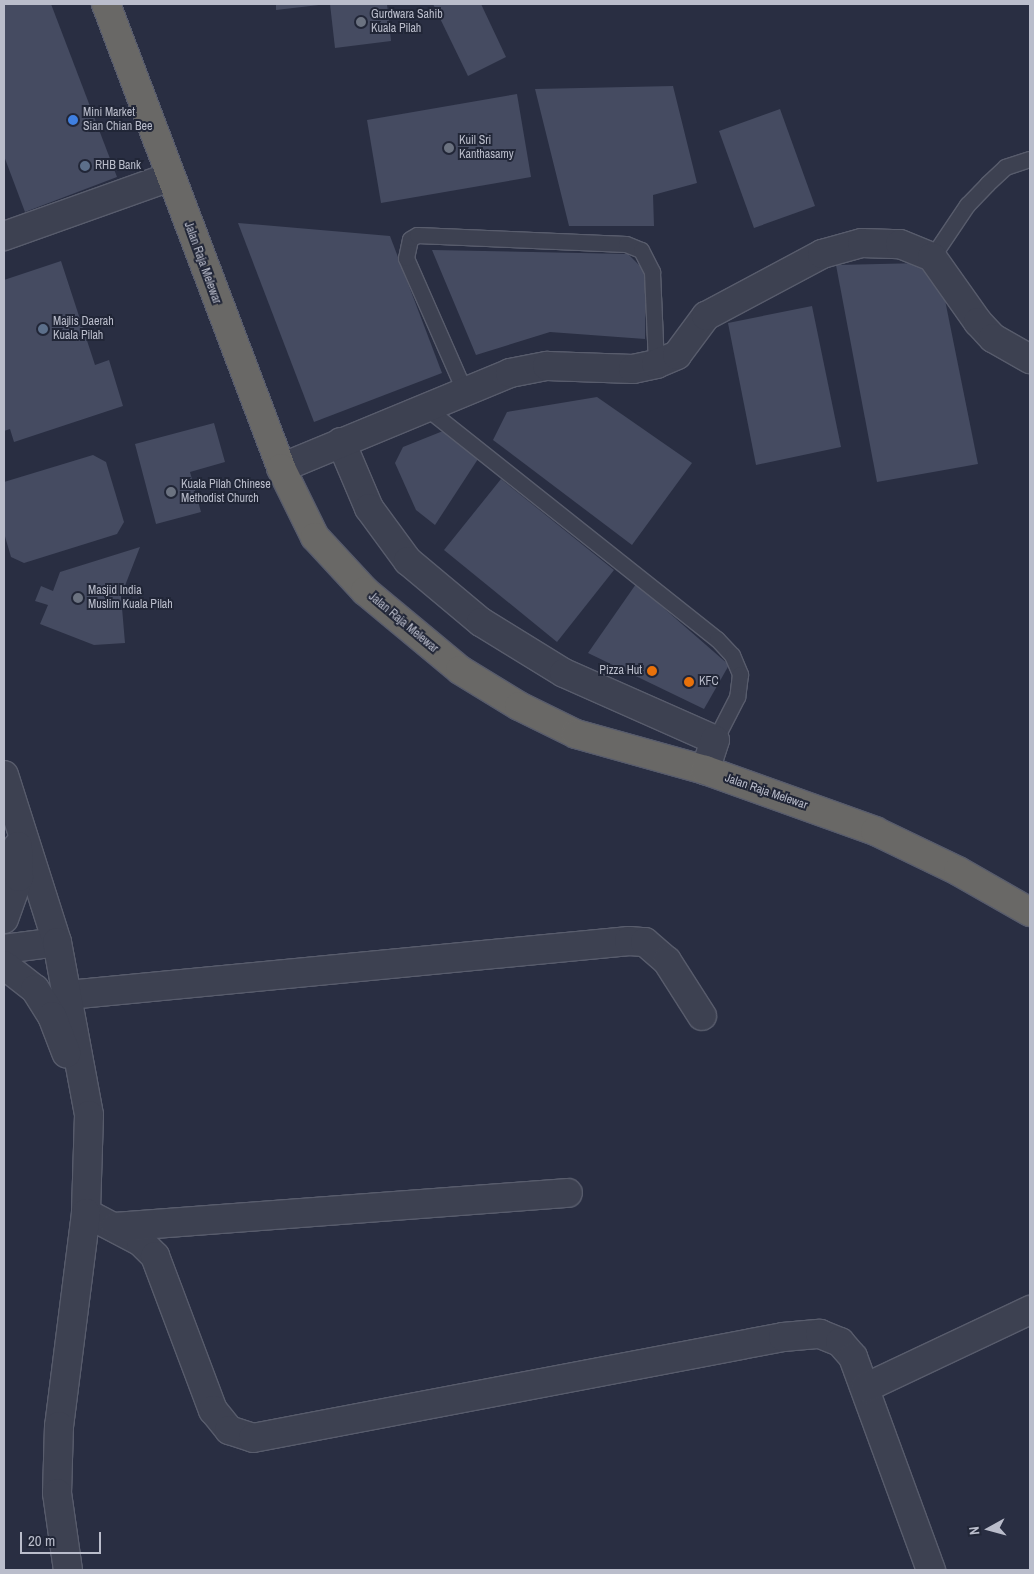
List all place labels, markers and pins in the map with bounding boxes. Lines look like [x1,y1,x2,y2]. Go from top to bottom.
place label: Gurdwara Sahib Kuala Pilah [371,8,443,36]
marker: Gurdwara Sahib Kuala Pilah [355,16,367,28]
place label: Mini Market Sian Chian Bee [83,106,152,134]
marker: Mini Market Sian Chian Bee [67,114,79,126]
place label: Kuil Sri Kanthasamy [459,134,514,162]
marker: Kuil Sri Kanthasamy [443,142,455,154]
place label: RHB Bank [95,159,141,173]
marker: RHB Bank [79,160,91,172]
place label: Majlis Daerah Kuala Pilah [53,315,114,343]
marker: Majlis Daerah Kuala Pilah [37,323,49,335]
place label: Kuala Pilah Chinese Methodist Church [181,478,271,506]
marker: Kuala Pilah Chinese Methodist Church [165,486,177,498]
place label: Masjid India Muslim Kuala Pilah [88,584,173,612]
marker: Masjid India Muslim Kuala Pilah [72,592,84,604]
place label: Pizza Hut [599,664,642,678]
marker: Pizza Hut [646,665,658,677]
place label: KFC [699,675,719,689]
marker: KFC [683,676,695,688]

